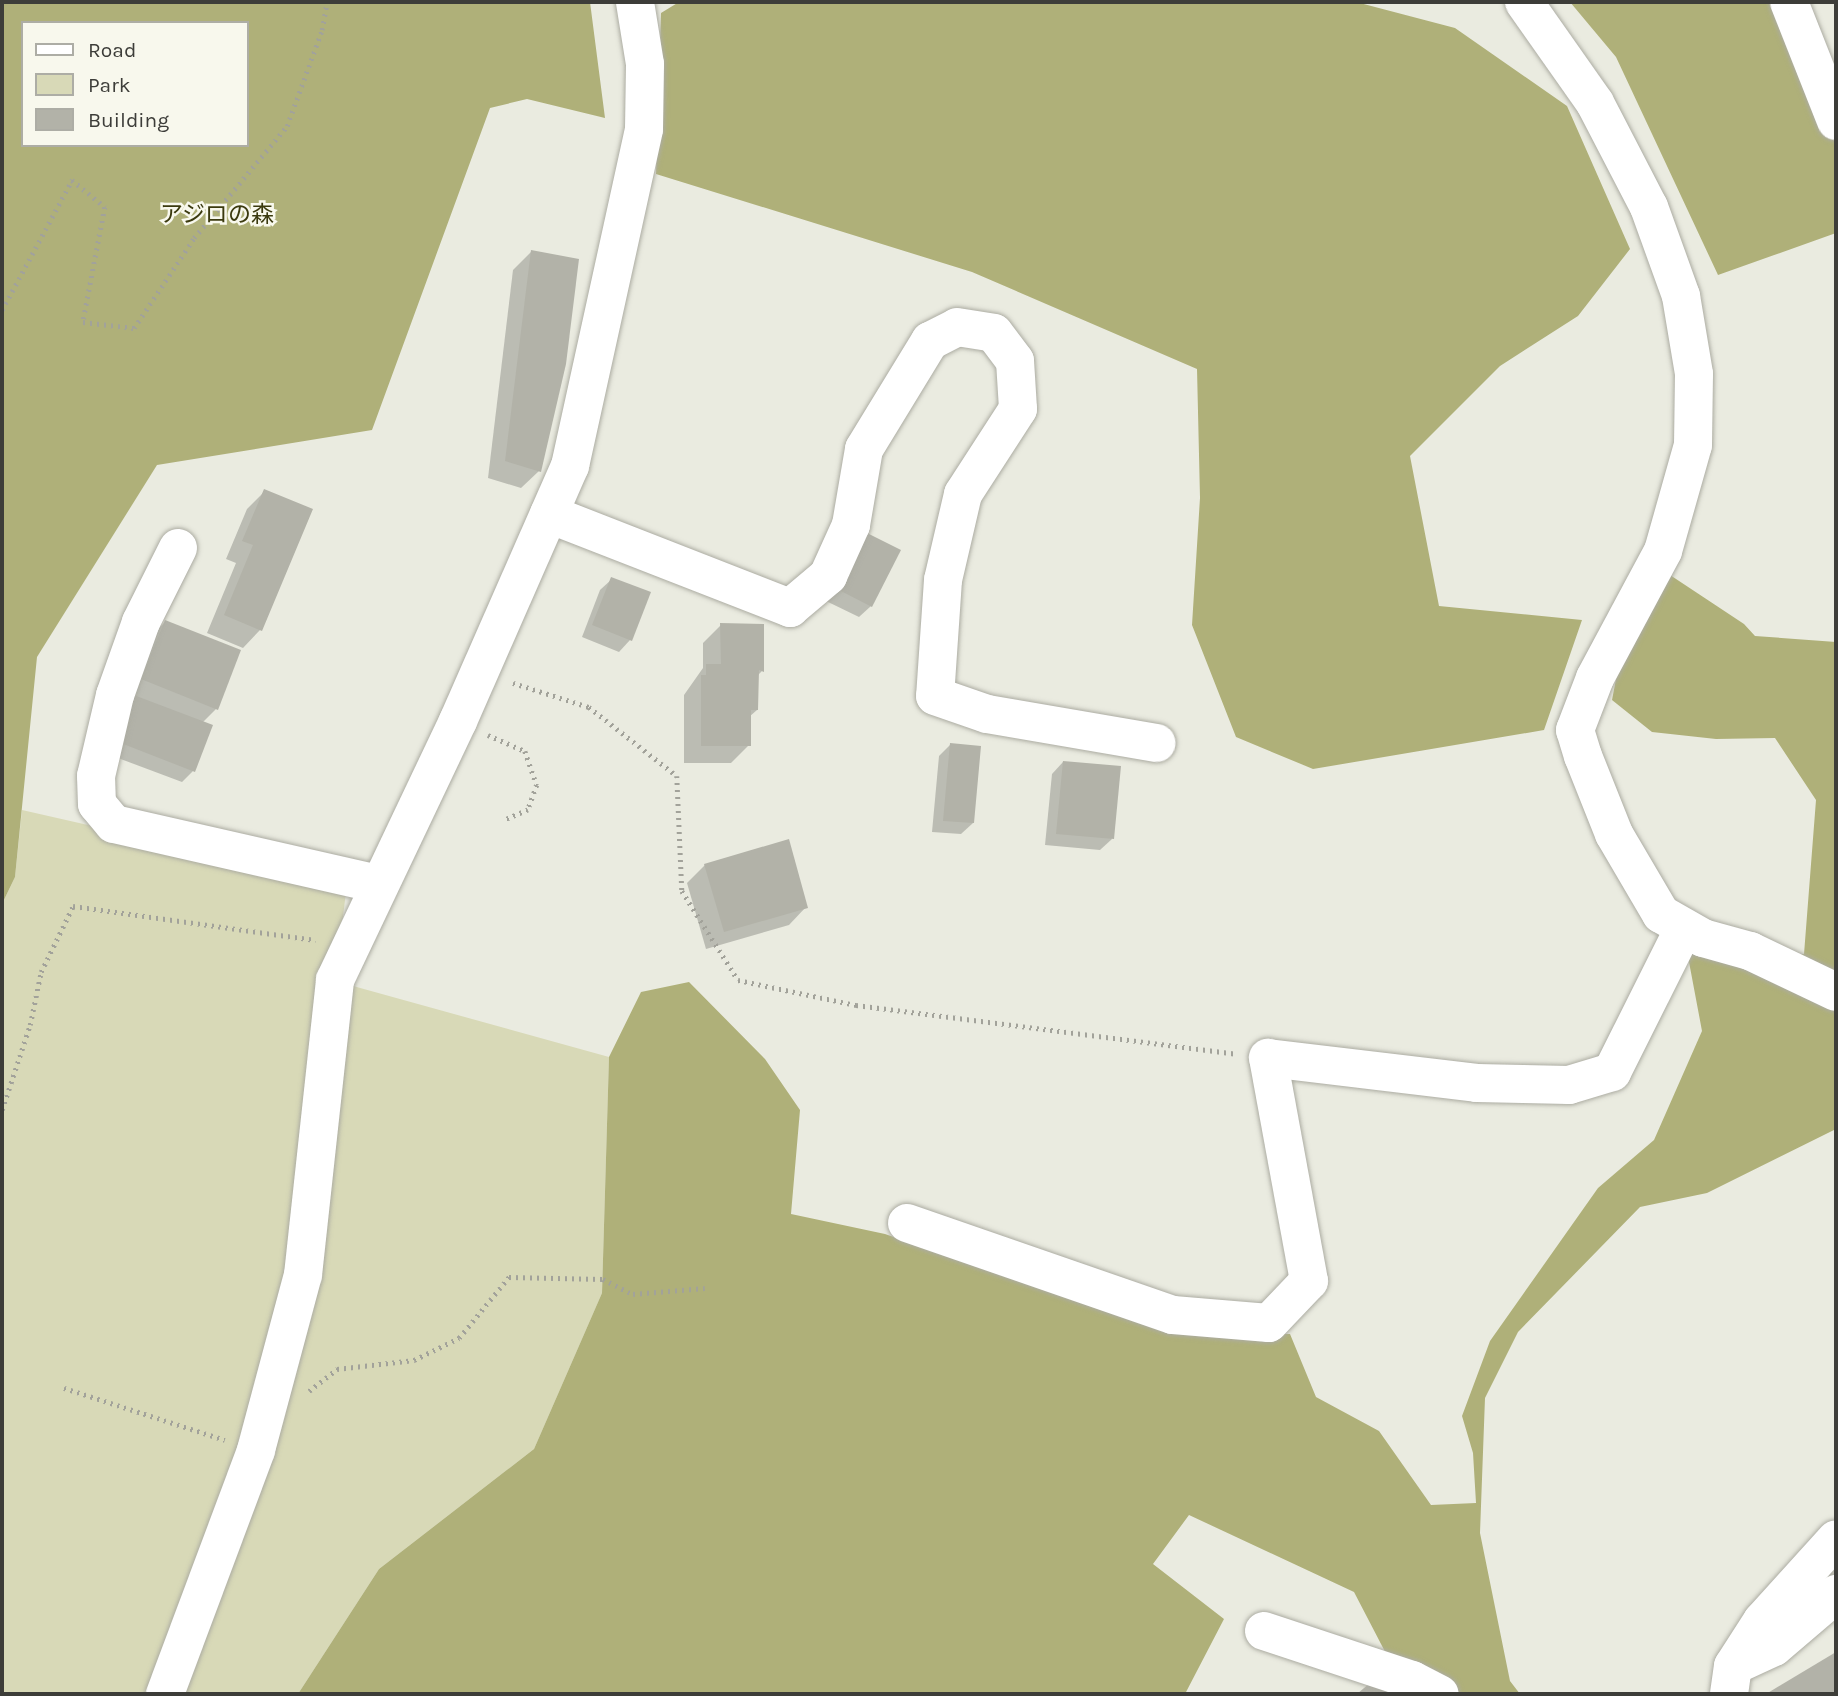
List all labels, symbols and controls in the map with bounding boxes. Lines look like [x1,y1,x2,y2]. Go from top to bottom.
legend [21,21,248,147]
text: Road [88,38,136,62]
text: Park [88,73,131,97]
text: Building [88,108,169,132]
park label: アジロの森 [160,201,274,229]

